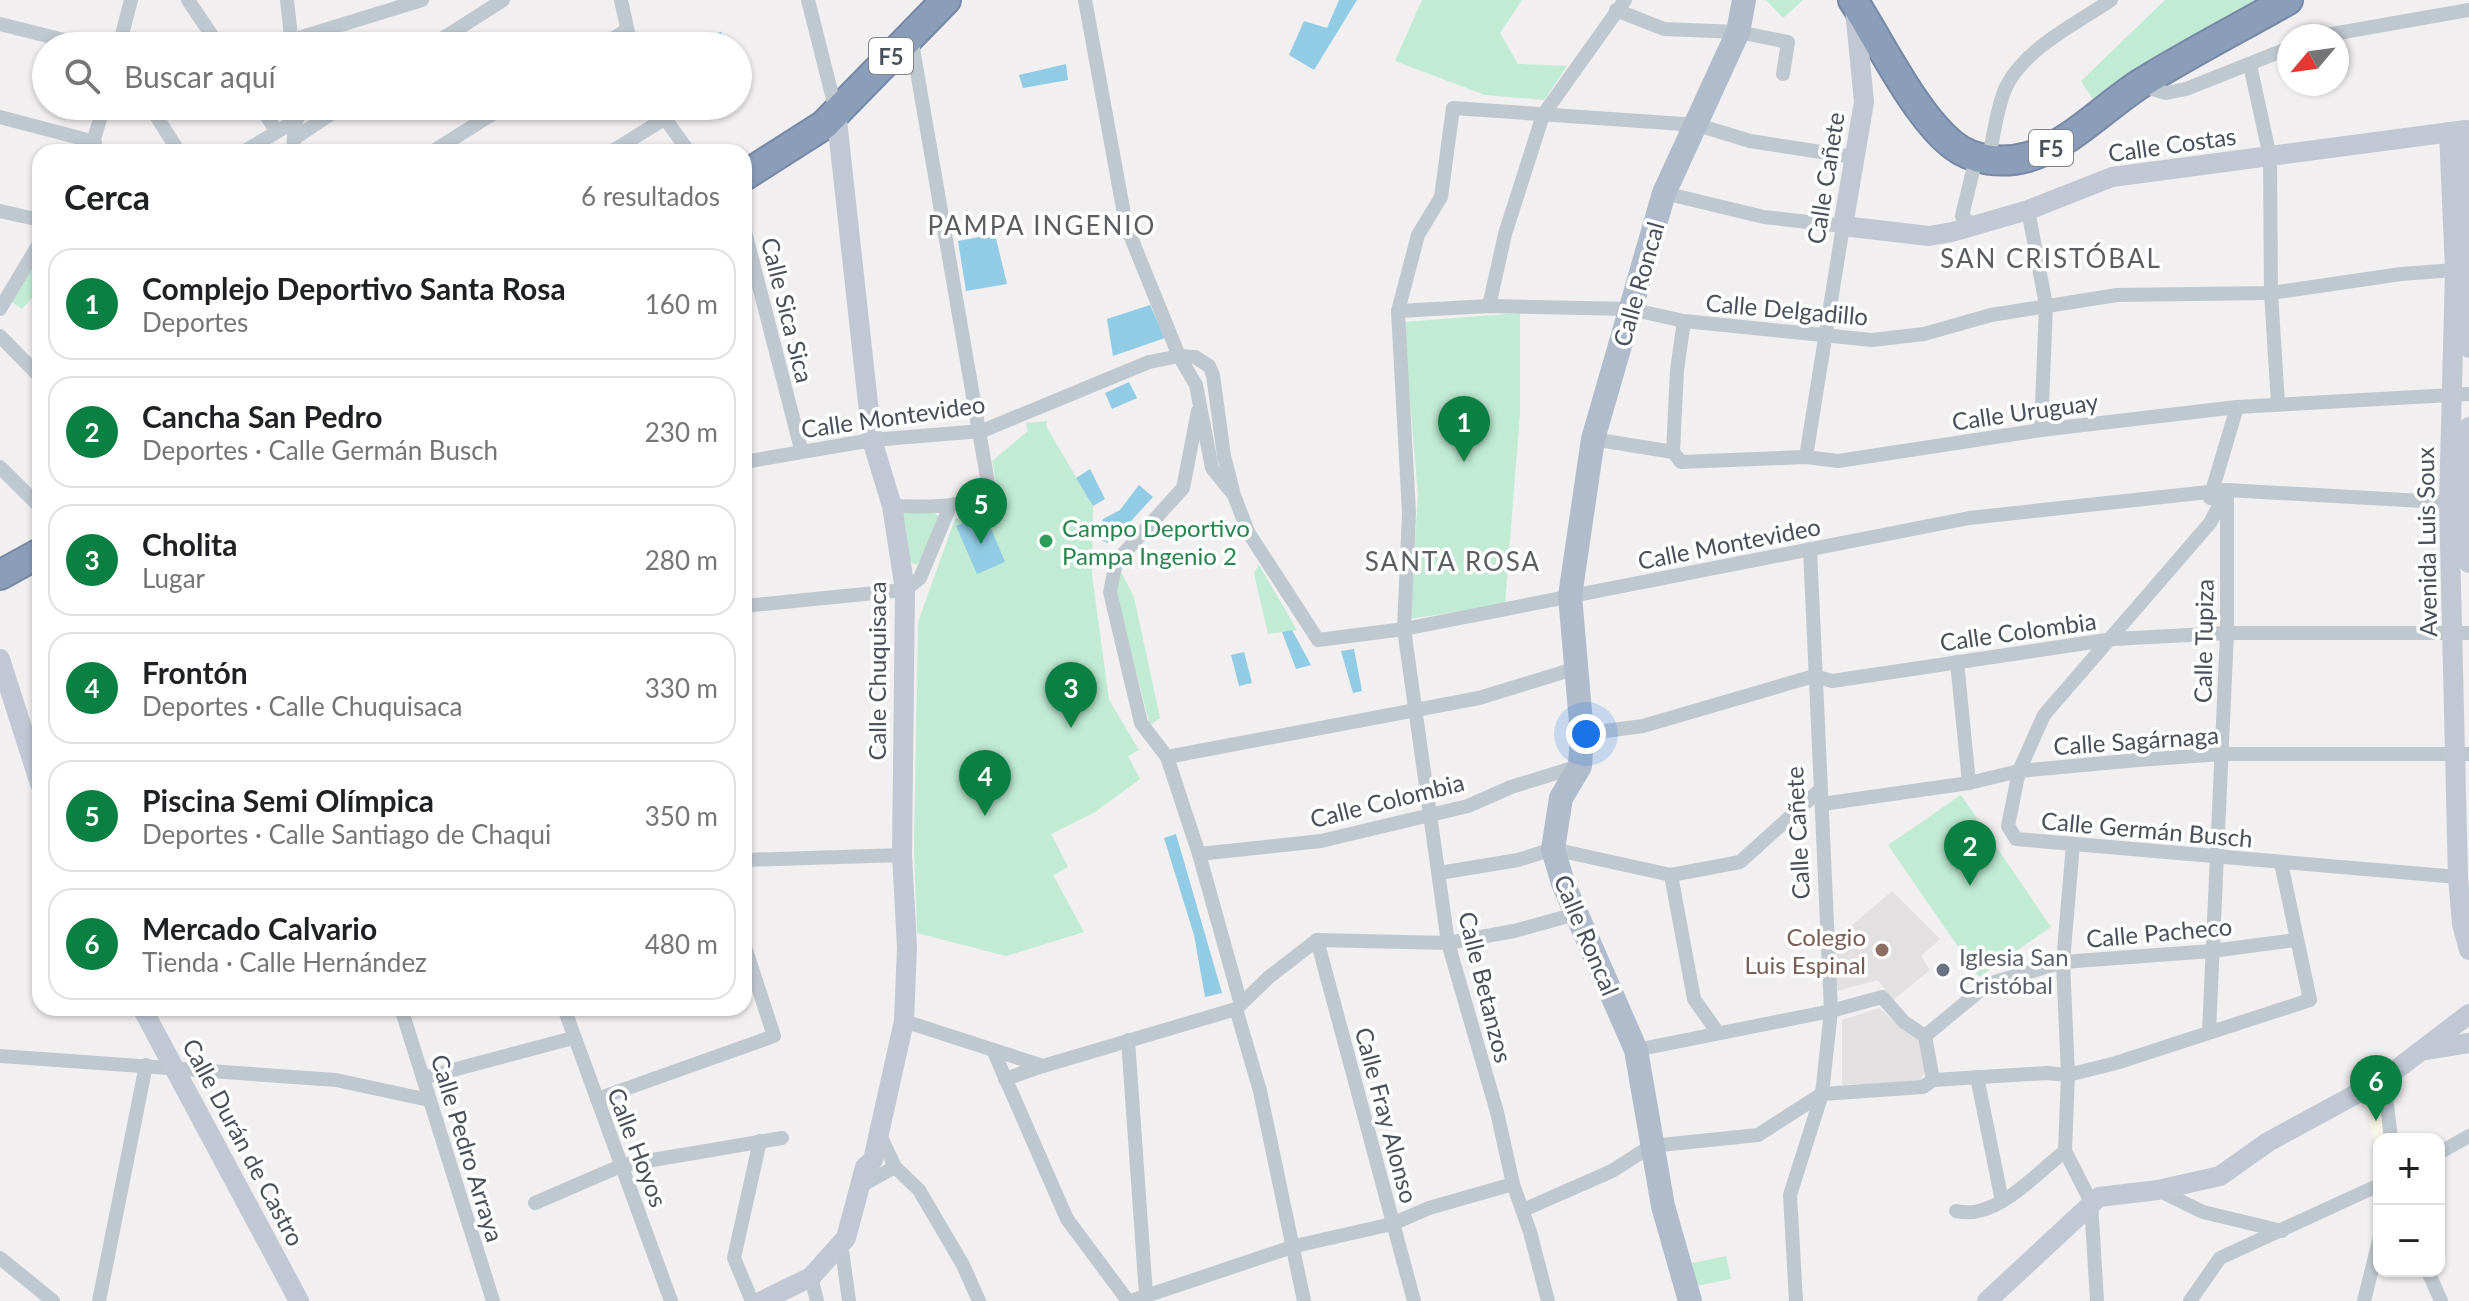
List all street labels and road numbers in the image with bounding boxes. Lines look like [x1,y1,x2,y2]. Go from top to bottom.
road number: F5 [869,38,913,74]
street label: Calle Cañete [1800,110,1850,246]
street label: Calle Costas [2106,121,2238,167]
road number: F5 [2029,130,2073,166]
street label: Calle Roncal [1606,218,1670,350]
street label: Calle Sica Sica [756,235,820,385]
street label: Calle Delgadillo [1705,287,1869,331]
street label: Calle Uruguay [1950,386,2101,436]
street label: Calle Montevideo [799,389,987,443]
street label: Avenida Luis Soux [2410,447,2442,637]
street label: Calle Montevideo [1635,511,1823,575]
street label: Calle Tupiza [2187,579,2219,703]
street label: Calle Chuquisaca [862,581,891,761]
street label: Calle Colombia [1938,606,2098,656]
street label: Calle Sagárnaga [2052,720,2220,760]
street label: Calle Cañete [1779,766,1815,900]
street label: Calle Colombia [1307,767,1467,833]
street label: Calle Germán Busch [2040,805,2254,853]
street label: Calle Roncal [1549,870,1625,1000]
street label: Calle Betanzos [1453,908,1519,1066]
street label: Calle Pacheco [2085,911,2233,953]
street label: Calle Fray Alonso [1350,1024,1424,1206]
street label: Calle Durán de Castro [177,1033,311,1251]
street label: Calle Pedro Arraya [426,1051,510,1245]
street label: Calle Hoyos [602,1083,674,1211]

